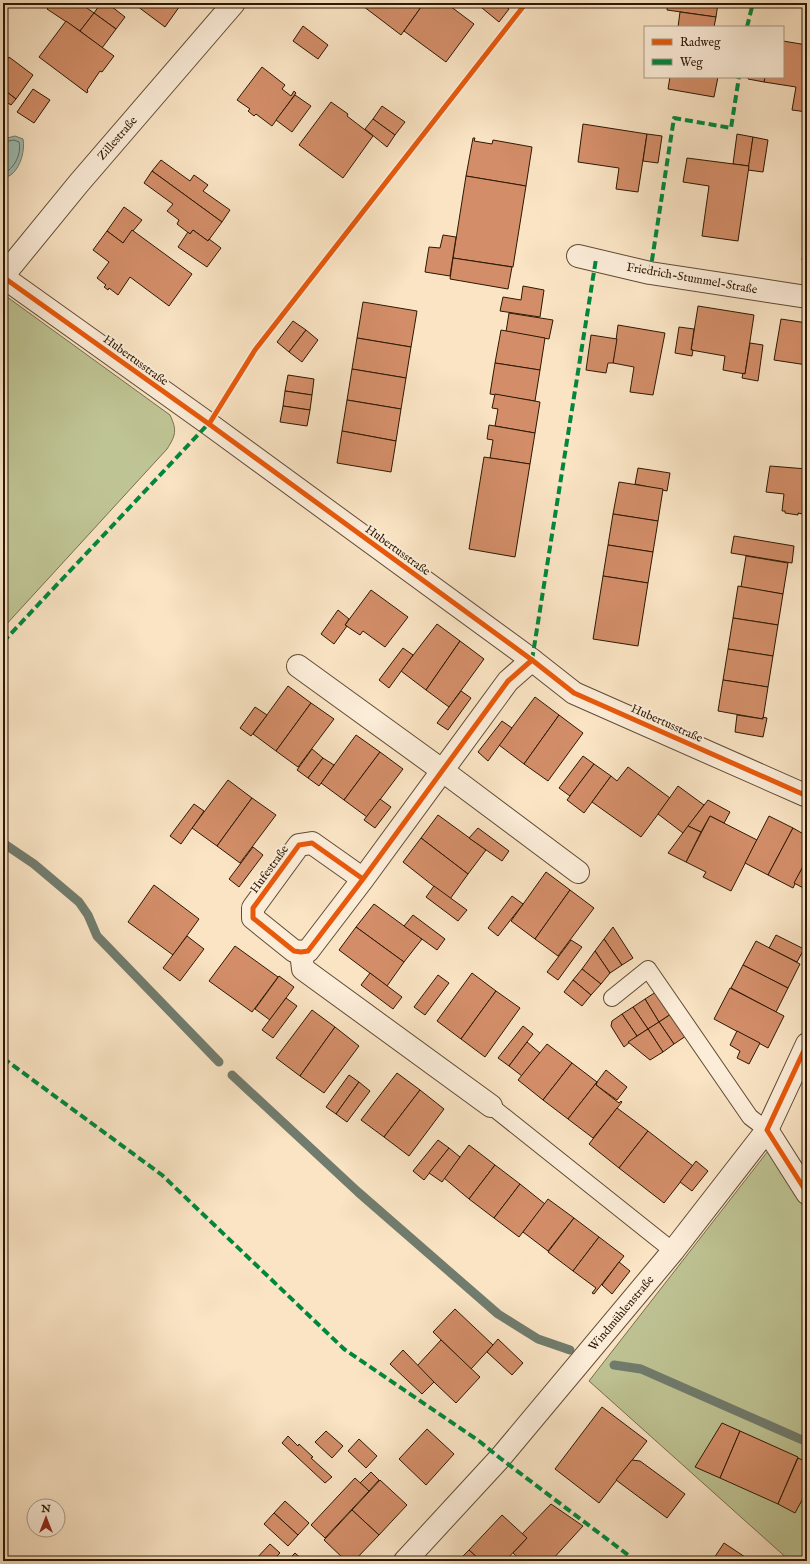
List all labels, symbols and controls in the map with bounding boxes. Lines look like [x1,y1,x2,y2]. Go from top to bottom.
legend [644,26,784,78]
text: Radweg [680,35,721,50]
text: Weg [680,55,703,70]
street label: Zillestraße [94,113,141,163]
street label: Friedrich-Stummel-Straße [625,260,759,297]
street label: Hubertusstraße [100,332,172,389]
street label: Hubertusstraße [362,522,434,579]
street label: Hubertusstraße [629,701,705,746]
street label: Hufestraße [247,842,292,896]
street label: Windmühlenstraße [585,1272,658,1354]
north arrow [26,1498,66,1538]
text: N [40,1502,51,1516]

